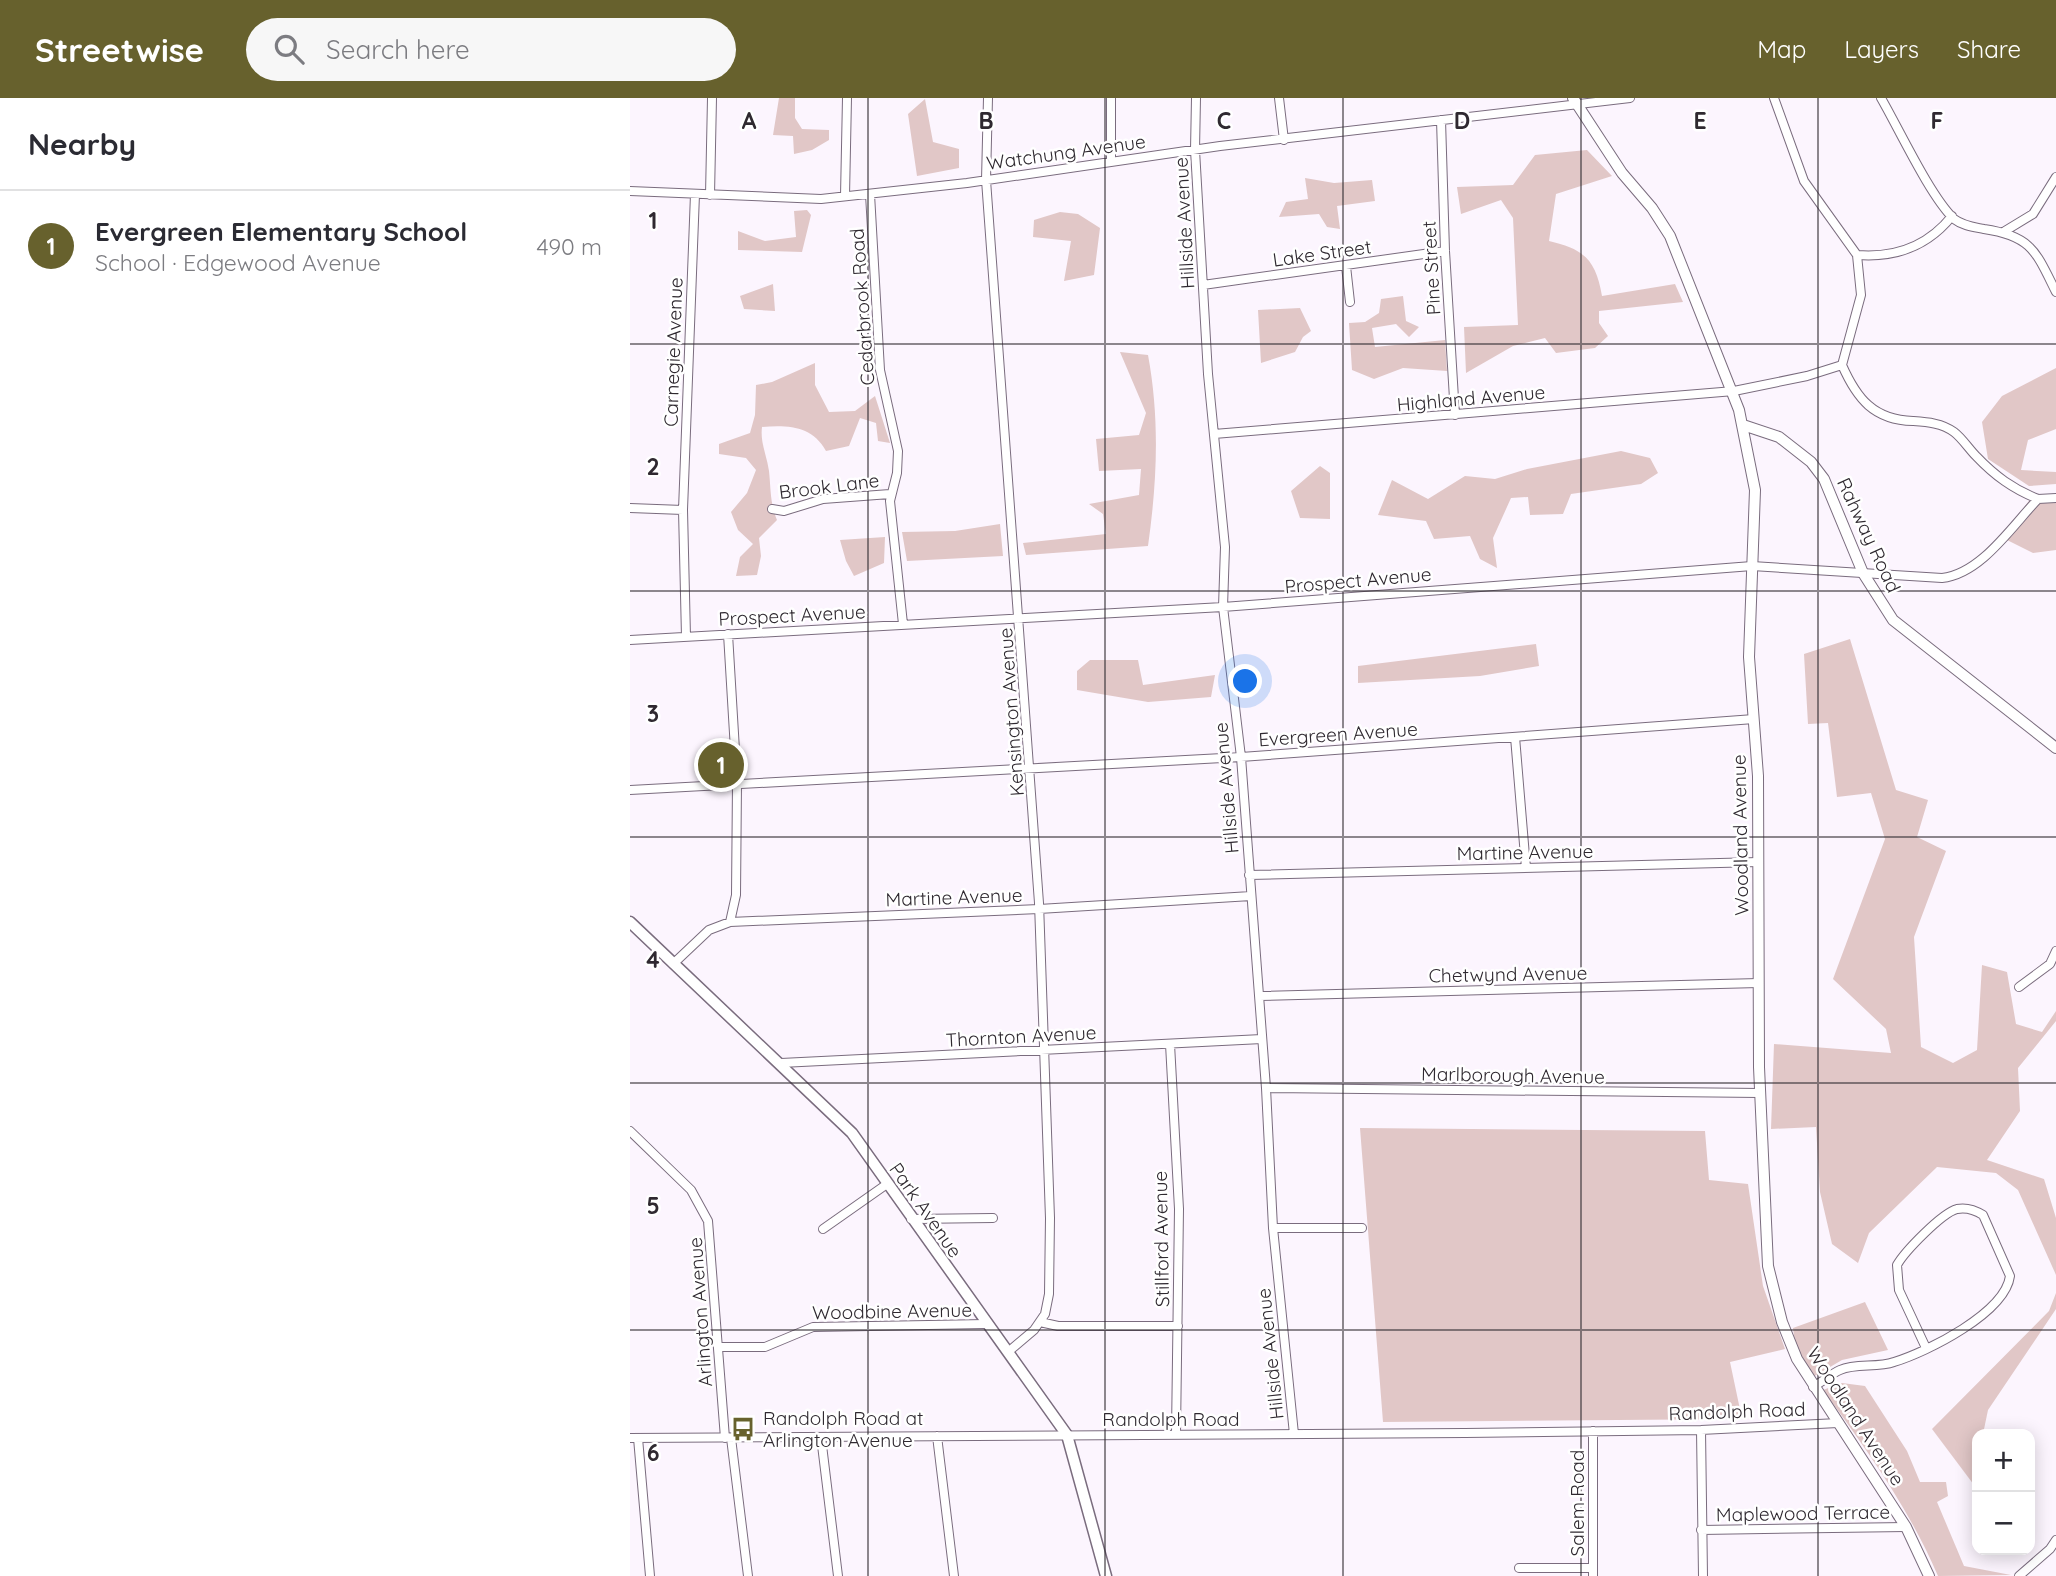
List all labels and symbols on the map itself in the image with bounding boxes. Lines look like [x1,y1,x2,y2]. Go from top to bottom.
text: A [742,106,757,135]
text: B [978,106,994,135]
text: C [1217,106,1231,135]
text: D [1454,106,1470,135]
text: E [1693,106,1707,135]
text: F [1931,106,1943,135]
street label: Watchung Avenue [985,129,1147,175]
street label: Hillside Avenue [1169,157,1199,289]
text: 1 [649,206,657,235]
street label: Pine Street [1417,220,1445,316]
street label: Cedarbrook Road [845,228,879,386]
street label: Lake Street [1271,234,1373,272]
street label: Carnegie Avenue [658,277,688,427]
street label: Highland Avenue [1396,380,1546,416]
text: 2 [646,452,660,481]
street label: Brook Lane [777,468,881,504]
street label: Rahway Road [1832,474,1906,596]
street label: Prospect Avenue [1284,562,1432,598]
street label: Prospect Avenue [718,599,866,631]
street label: Kensington Avenue [993,627,1029,797]
your location [1228,664,1262,698]
text: 3 [647,699,659,728]
street label: Evergreen Avenue [1258,716,1418,752]
street label: Hillside Avenue [1208,721,1244,855]
pin: 1 [698,739,744,791]
street label: Woodland Avenue [1727,754,1753,916]
street label: Martine Avenue [1456,839,1594,865]
street label: Martine Avenue [885,883,1023,911]
text: 4 [646,945,660,974]
street label: Chetwynd Avenue [1428,961,1588,987]
street label: Thornton Avenue [945,1020,1097,1052]
street label: Marlborough Avenue [1421,1061,1605,1089]
street label: Park Avenue [885,1158,967,1262]
street label: Stillford Avenue [1148,1171,1174,1307]
text: 5 [646,1191,660,1220]
street label: Arlington Avenue [683,1236,717,1388]
street label: Hillside Avenue [1251,1287,1289,1421]
street label: Woodbine Avenue [812,1298,972,1324]
street label: Woodland Avenue [1802,1342,1910,1490]
street label: Randolph Road [1668,1397,1806,1425]
place label: Randolph Road at Arlington Avenue [763,1406,923,1452]
street label: Randolph Road [1102,1407,1240,1431]
bus stop icon: Randolph Road at Arlington Avenue [729,1415,757,1443]
text: 6 [647,1438,659,1467]
street label: Salem Road [1565,1450,1589,1556]
street label: Maplewood Terrace [1716,1499,1890,1527]

